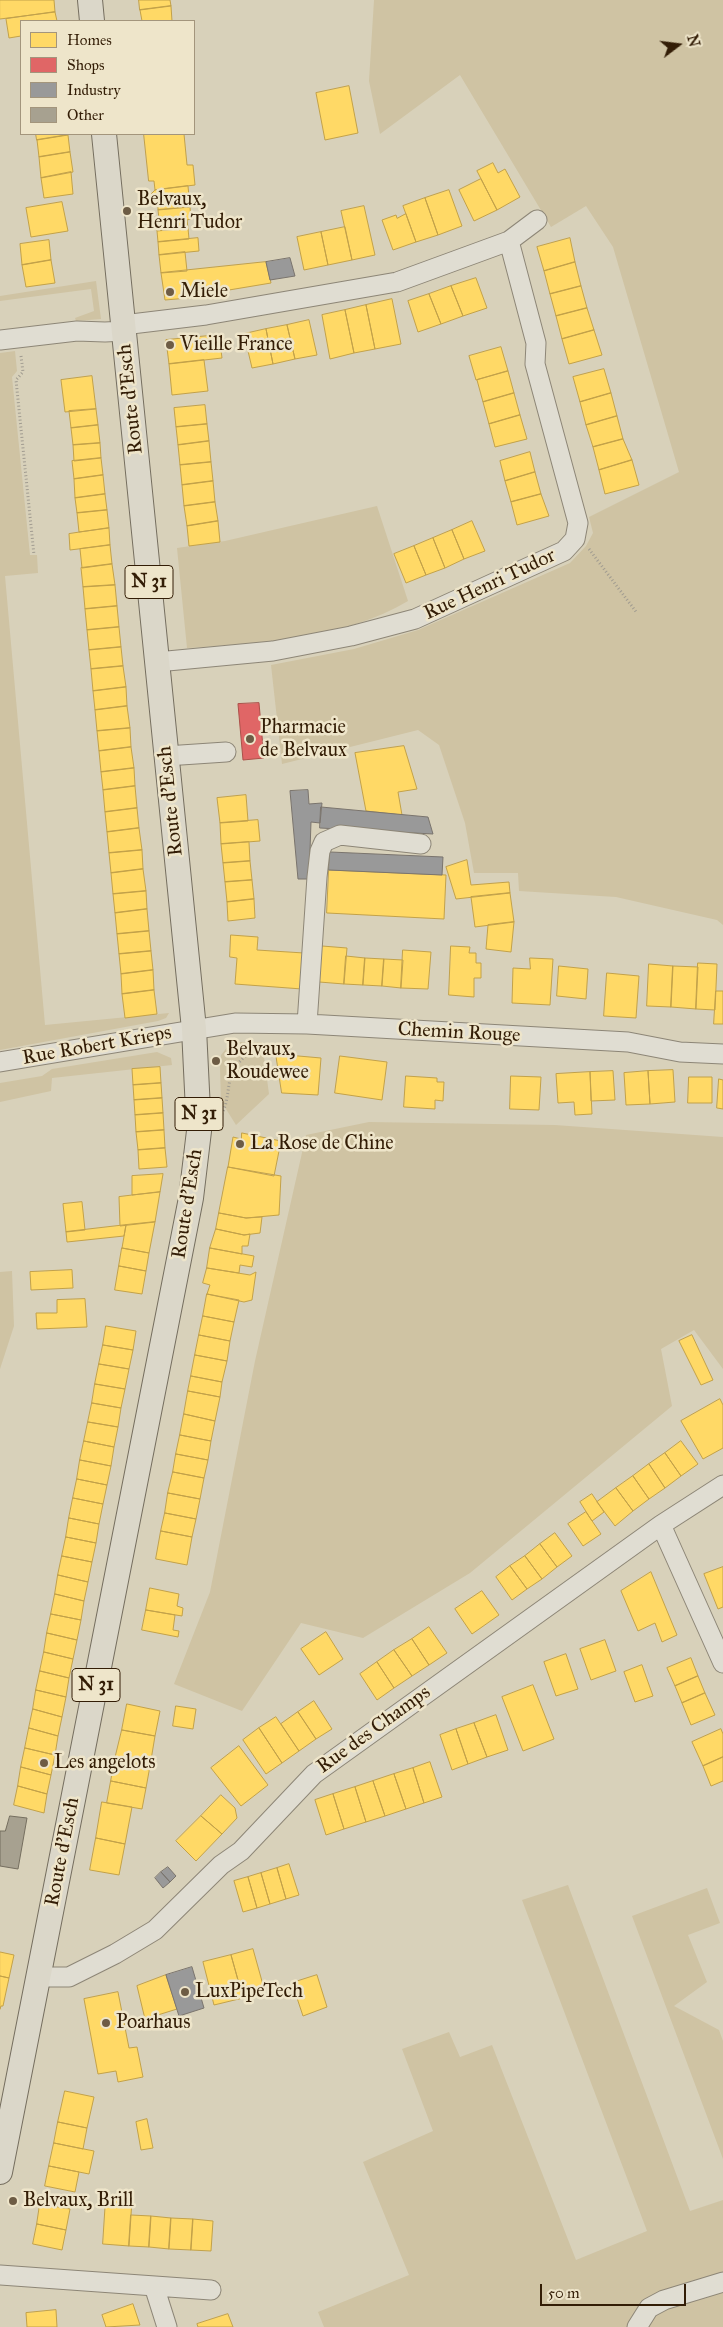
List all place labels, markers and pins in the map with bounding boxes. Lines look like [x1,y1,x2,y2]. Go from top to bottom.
place label: Belvaux, Henri Tudor [137,188,242,235]
marker: Belvaux, Henri Tudor [121,205,133,217]
place label: Miele [180,280,228,304]
marker: Miele [164,286,176,298]
place label: Vieille France [180,333,293,357]
marker: Vieille France [164,339,176,351]
place label: Pharmacie de Belvaux [260,716,347,763]
marker: Pharmacie de Belvaux [244,733,256,745]
place label: Belvaux, Roudewee [226,1038,309,1085]
marker: Belvaux, Roudewee [210,1055,222,1067]
place label: La Rose de Chine [250,1132,394,1156]
marker: La Rose de Chine [234,1138,246,1150]
place label: Les angelots [54,1751,156,1775]
marker: Les angelots [38,1757,50,1769]
place label: LuxPipeTech [195,1980,303,2004]
marker: LuxPipeTech [179,1986,191,1998]
place label: Poarhaus [116,2011,190,2035]
marker: Poarhaus [100,2017,112,2029]
place label: Belvaux, Brill [23,2189,134,2213]
marker: Belvaux, Brill [7,2195,19,2207]

